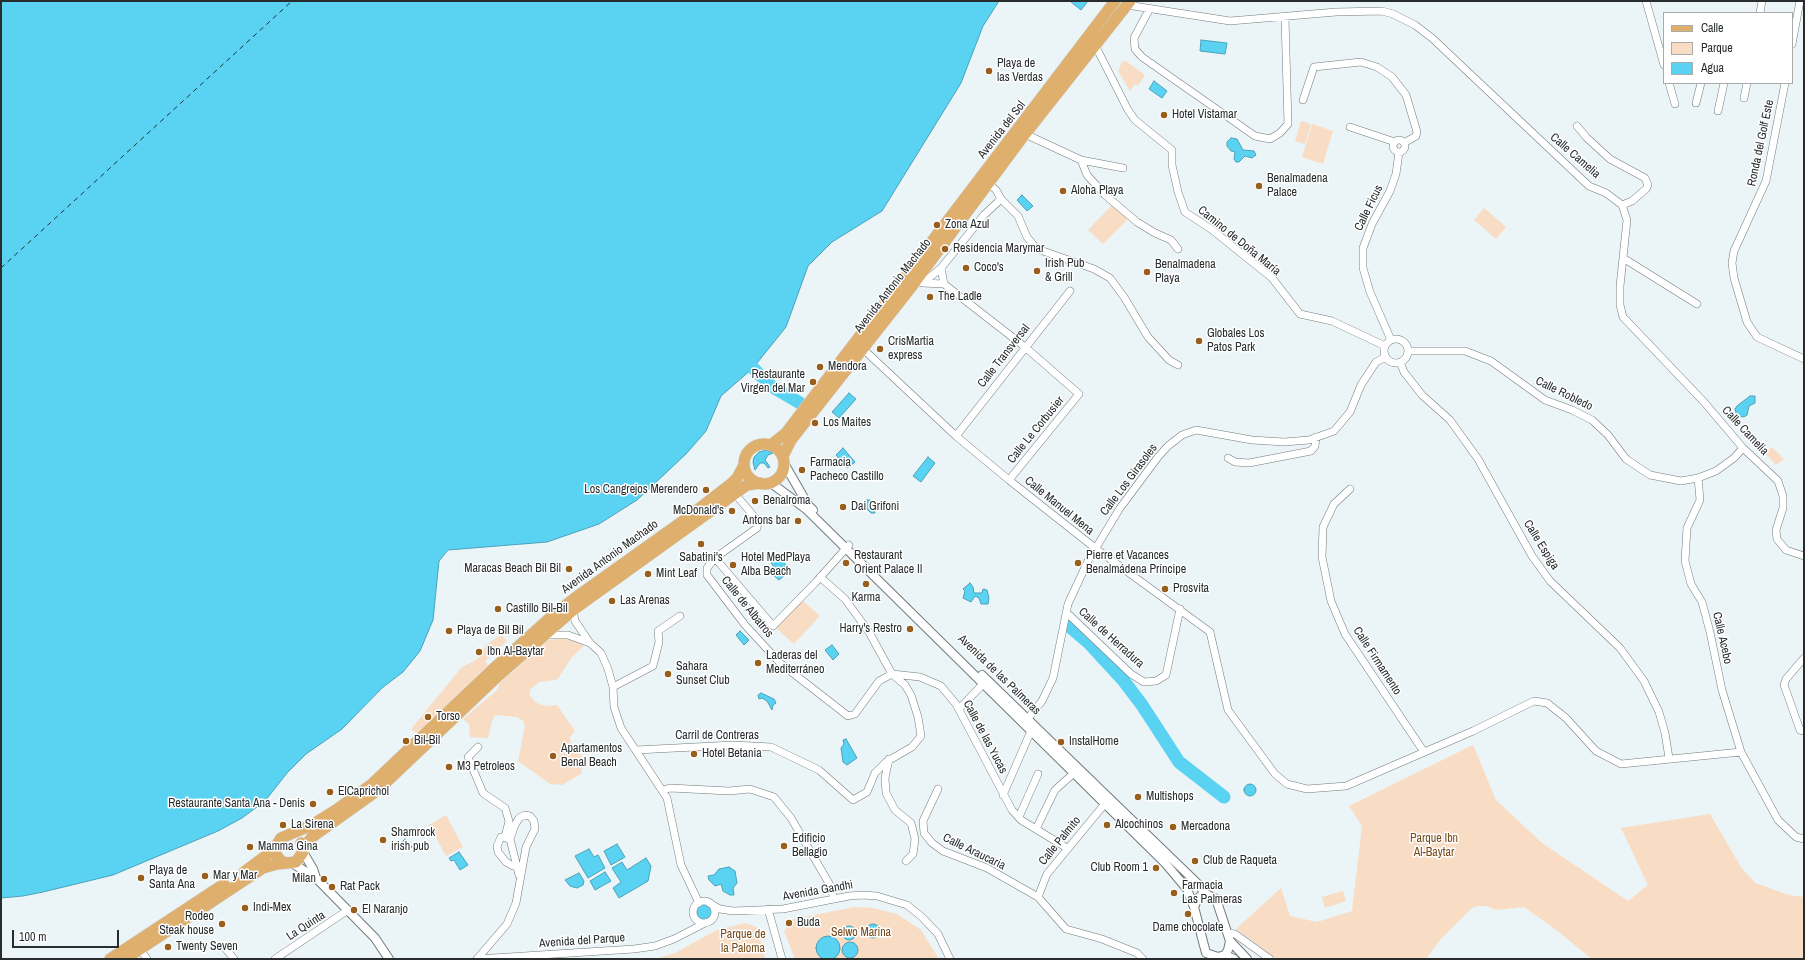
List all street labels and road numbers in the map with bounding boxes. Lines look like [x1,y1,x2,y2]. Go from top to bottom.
street label: Avenida del Sol [975,98,1029,162]
street label: Ronda del Golf Este [1745,98,1777,188]
street label: Calle Camelia [1547,130,1603,182]
street label: Calle Ficus [1352,183,1386,233]
street label: Camino de Doña María [1195,203,1283,279]
street label: Avenida Antonio Machado [852,236,934,336]
street label: Calle Transversal [975,322,1033,390]
street label: Calle Robledo [1533,374,1595,414]
street label: Calle Le Corbusier [1005,394,1067,466]
street label: Calle Camelia [1719,403,1771,459]
street label: Calle Los Girasoles [1097,441,1161,519]
street label: Calle Manuel Mena [1022,474,1096,538]
street label: Avenida Antonio Machado [559,517,661,597]
street label: Calle Espiga [1520,518,1562,572]
street label: Calle de Albatros [718,573,776,641]
street label: Calle de Herradura [1075,605,1147,671]
street label: Calle Acebo [1709,611,1735,665]
street label: Calle Firmamento [1350,624,1404,698]
street label: Avenida de las Palmeras [955,632,1043,718]
street label: Calle de las Yucas [960,698,1010,776]
street label: Carril de Contreras [675,729,759,743]
street label: Calle Palmito [1036,814,1084,868]
street label: Calle Araucaria [940,831,1008,873]
street label: Avenida Gandhi [782,878,854,904]
street label: La Quinta [284,908,328,944]
street label: Avenida del Parque [538,931,626,951]

